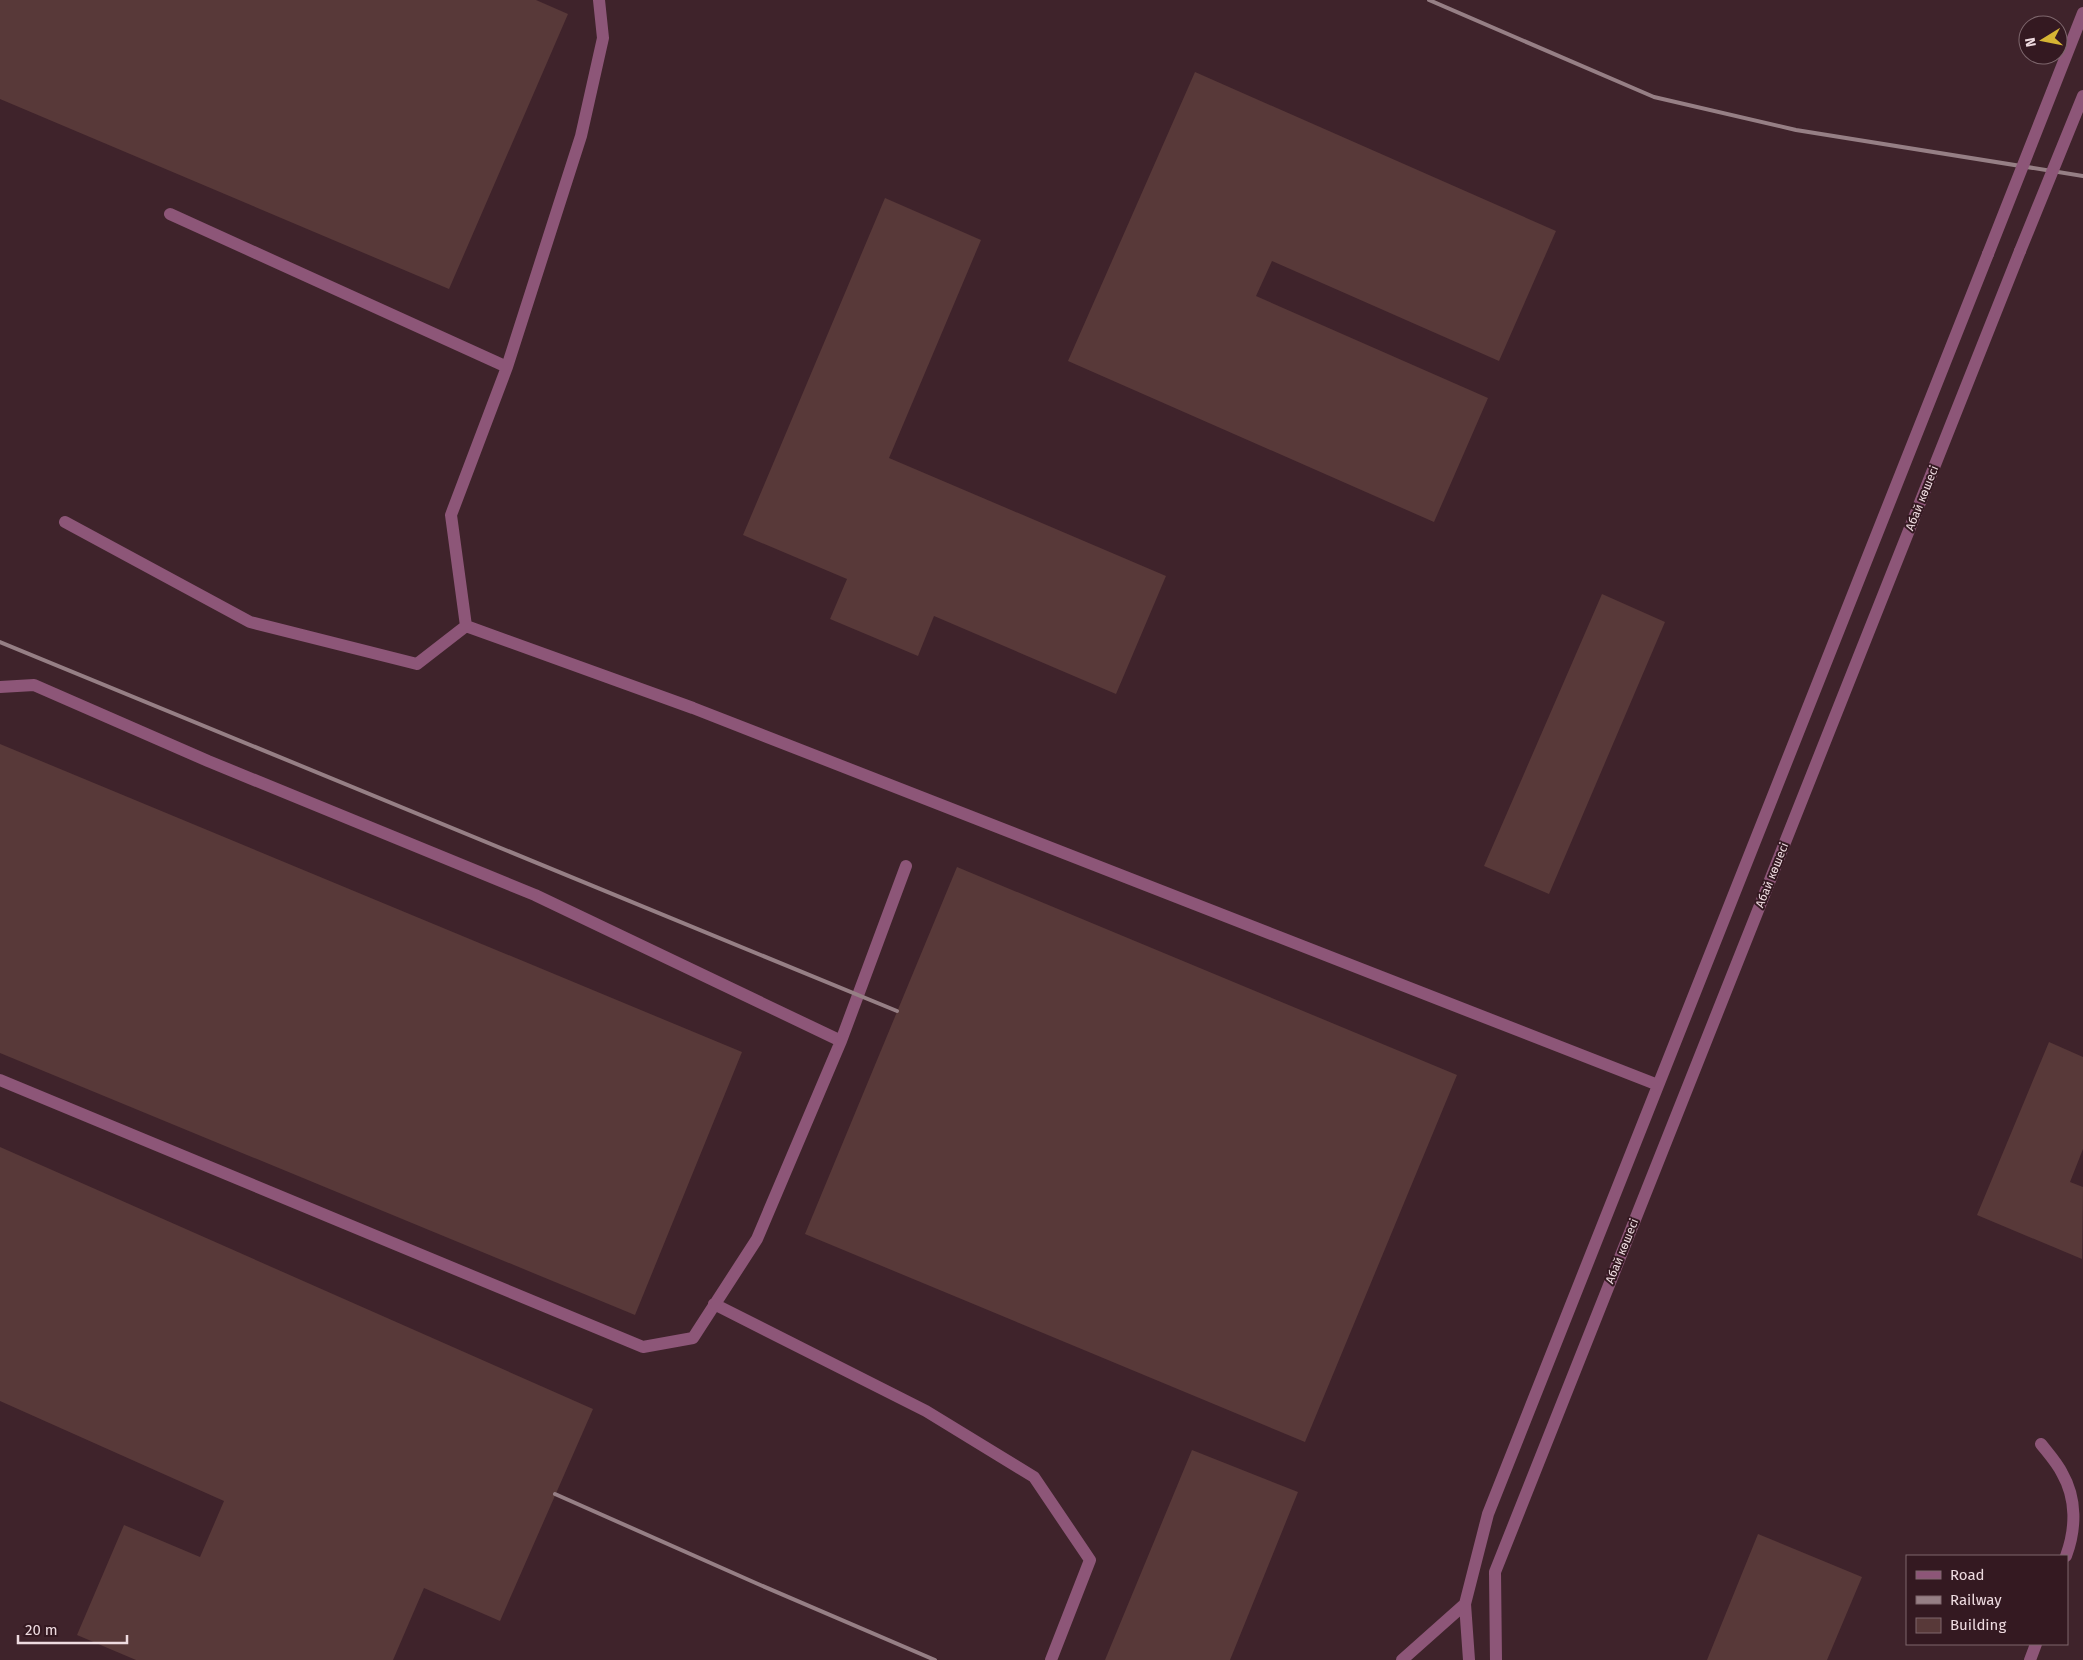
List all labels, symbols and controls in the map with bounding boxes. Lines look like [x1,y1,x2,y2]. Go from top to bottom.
north arrow [2018,15,2068,65]
text: N [2022,36,2040,48]
street label: Абай көшесі [1903,463,1941,533]
street label: Абай көшесі [1753,840,1791,910]
street label: Абай көшесі [1603,1216,1641,1286]
legend [1906,1555,2068,1645]
text: Road [1950,1566,1985,1584]
text: Railway [1950,1591,2002,1609]
scale bar [18,1612,126,1644]
text: Building [1950,1616,2006,1634]
text: 20 m [25,1621,58,1639]

